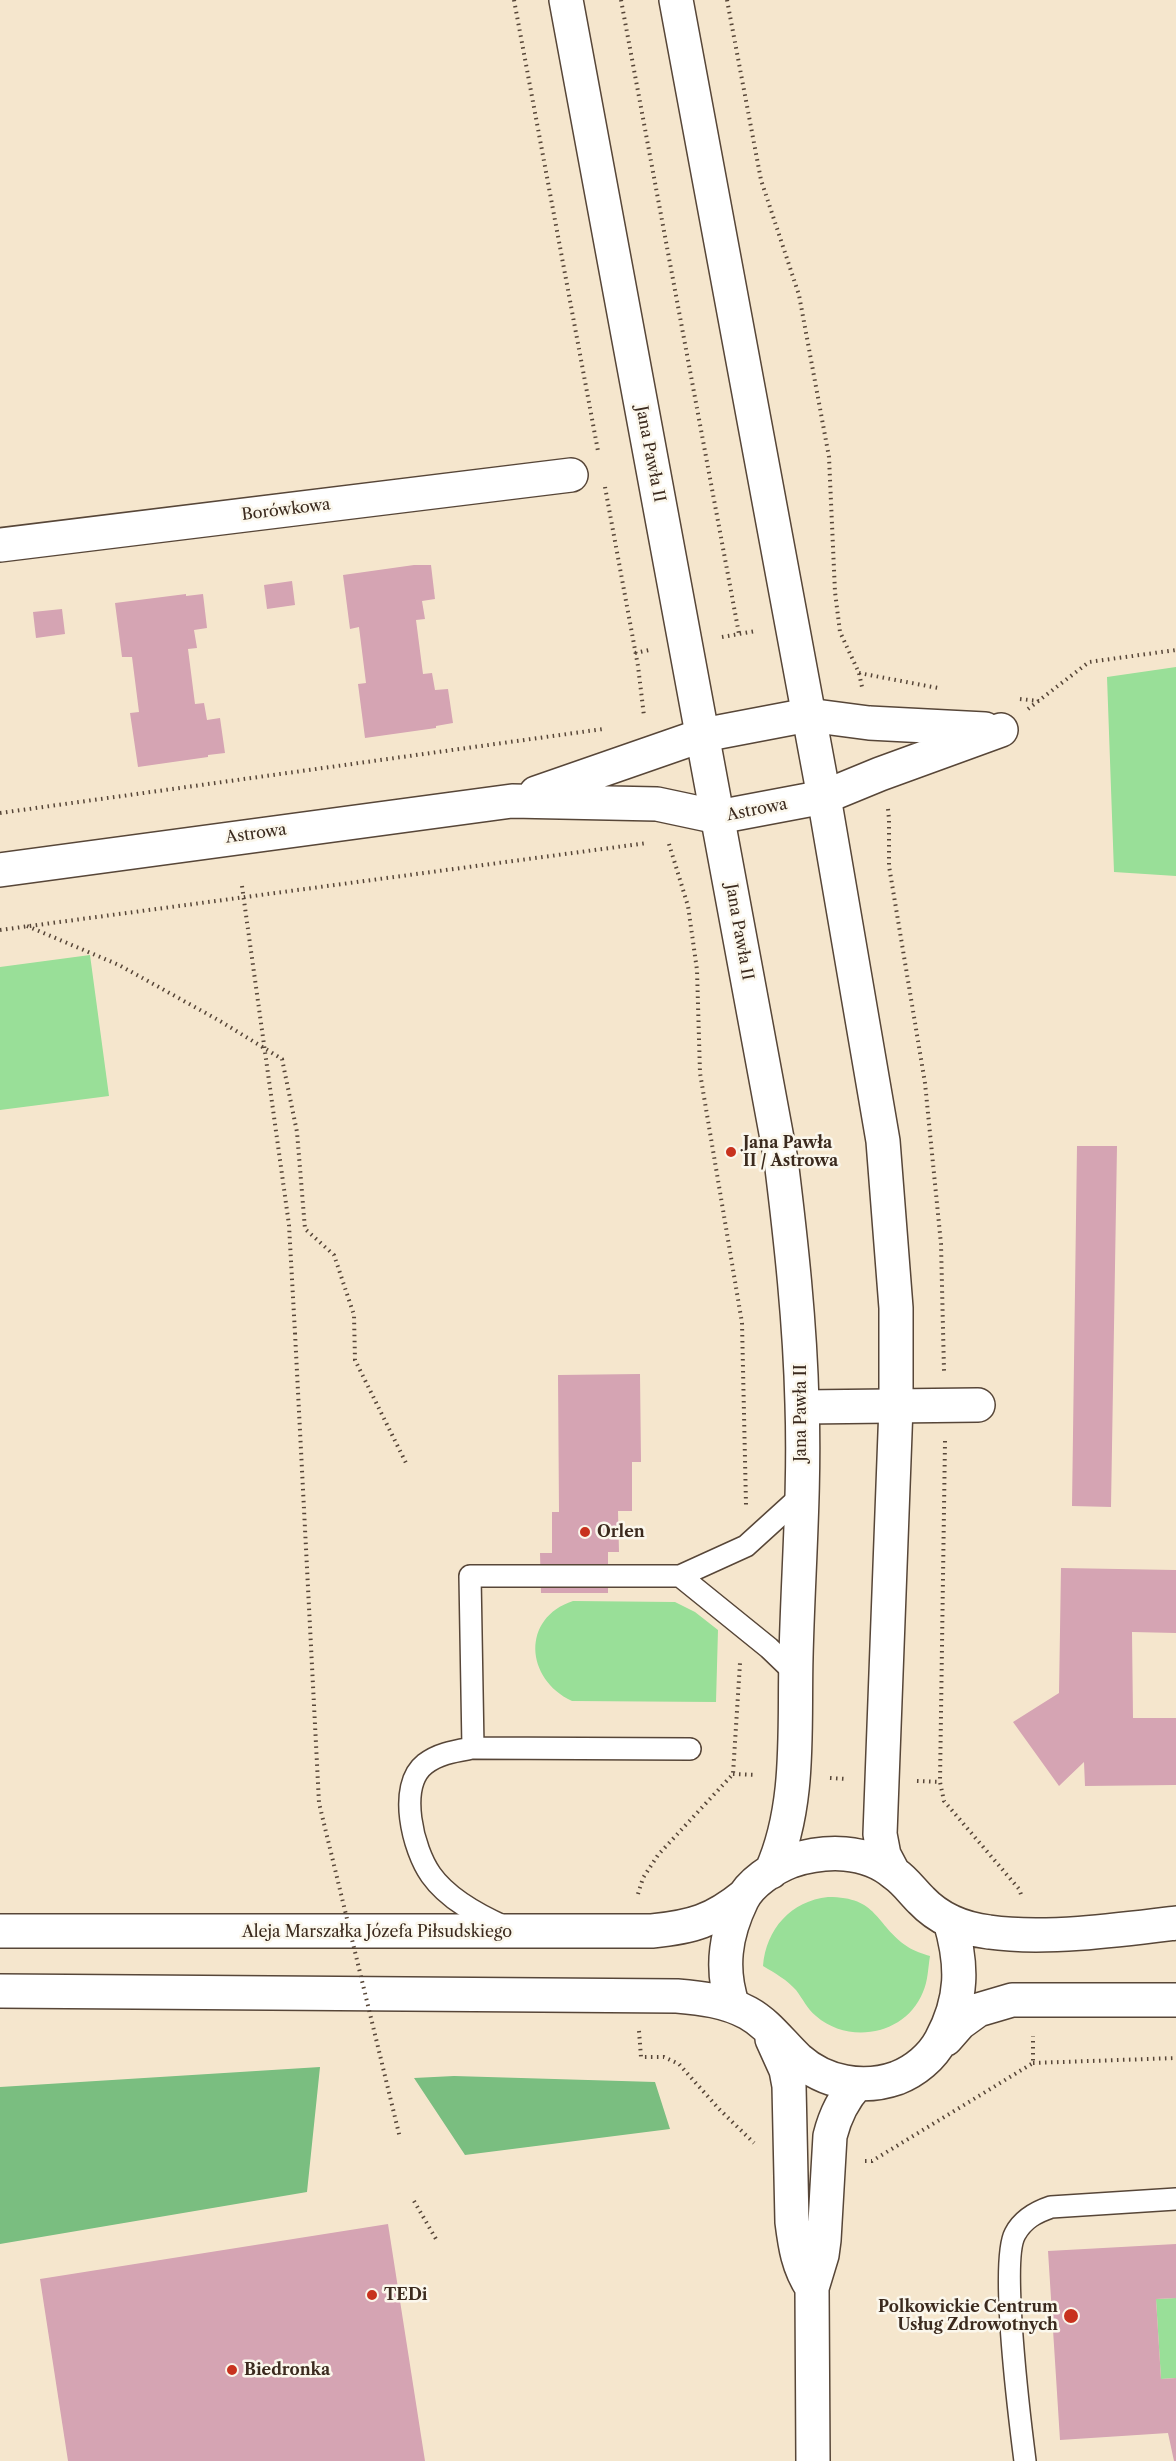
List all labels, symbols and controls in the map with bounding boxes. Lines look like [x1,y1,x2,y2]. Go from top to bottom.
street label: Jana Pawła II [631,404,669,504]
street label: Borówkowa [241,495,331,525]
street label: Astrowa [725,795,789,825]
street label: Astrowa [224,820,288,848]
street label: Jana Pawła II [721,882,757,982]
place label: Jana Pawła II / Astrowa [743,1133,838,1171]
marker: Jana Pawła II / Astrowa [724,1145,738,1159]
street label: Jana Pawła II [791,1364,811,1462]
place label: Orlen [597,1522,645,1542]
marker: Orlen [578,1525,592,1539]
street label: Aleja Marszałka Józefa Piłsudskiego [242,1922,512,1942]
place label: TEDi [384,2285,428,2305]
marker: TEDi [365,2288,379,2302]
place label: Polkowickie Centrum Usług Zdrowotnych [878,2297,1058,2335]
marker: Polkowickie Centrum Usług Zdrowotnych [1062,2307,1080,2325]
place label: Biedronka [244,2360,330,2380]
marker: Biedronka [225,2363,239,2377]

